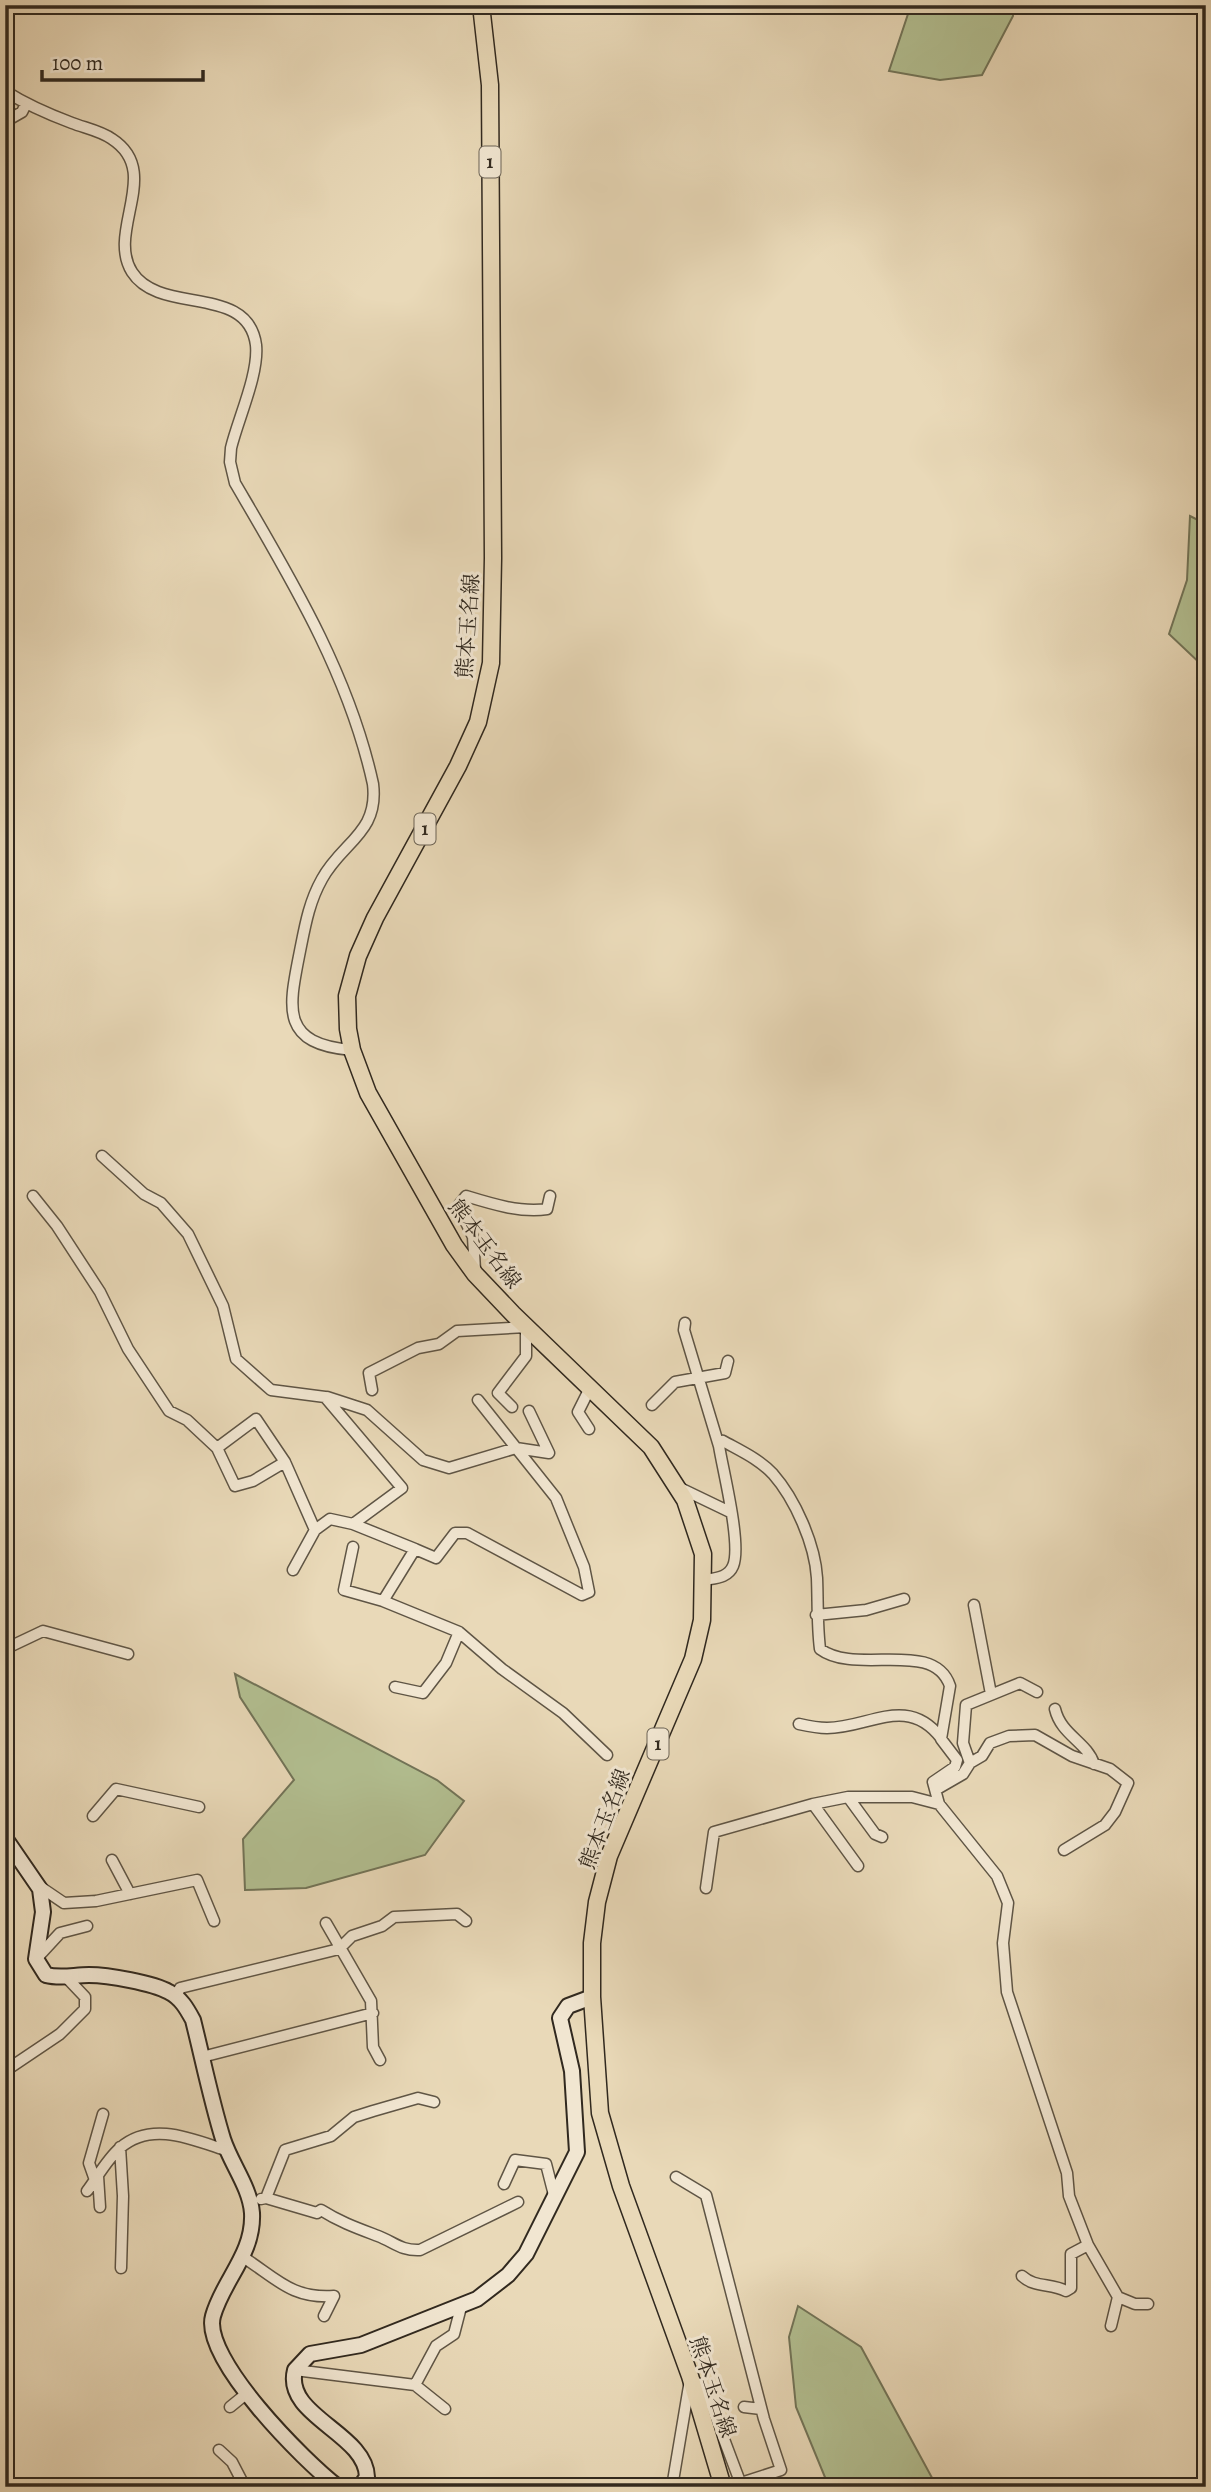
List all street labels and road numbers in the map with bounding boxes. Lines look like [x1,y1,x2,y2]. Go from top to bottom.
road number: 1 [480,146,500,178]
street label: 熊本玉名線 [450,573,486,679]
road number: 1 [414,814,436,844]
street label: 熊本玉名線 [442,1194,528,1294]
road number: 1 [648,1728,668,1760]
street label: 熊本玉名線 [573,1765,637,1873]
street label: 熊本玉名線 [683,2333,743,2441]

